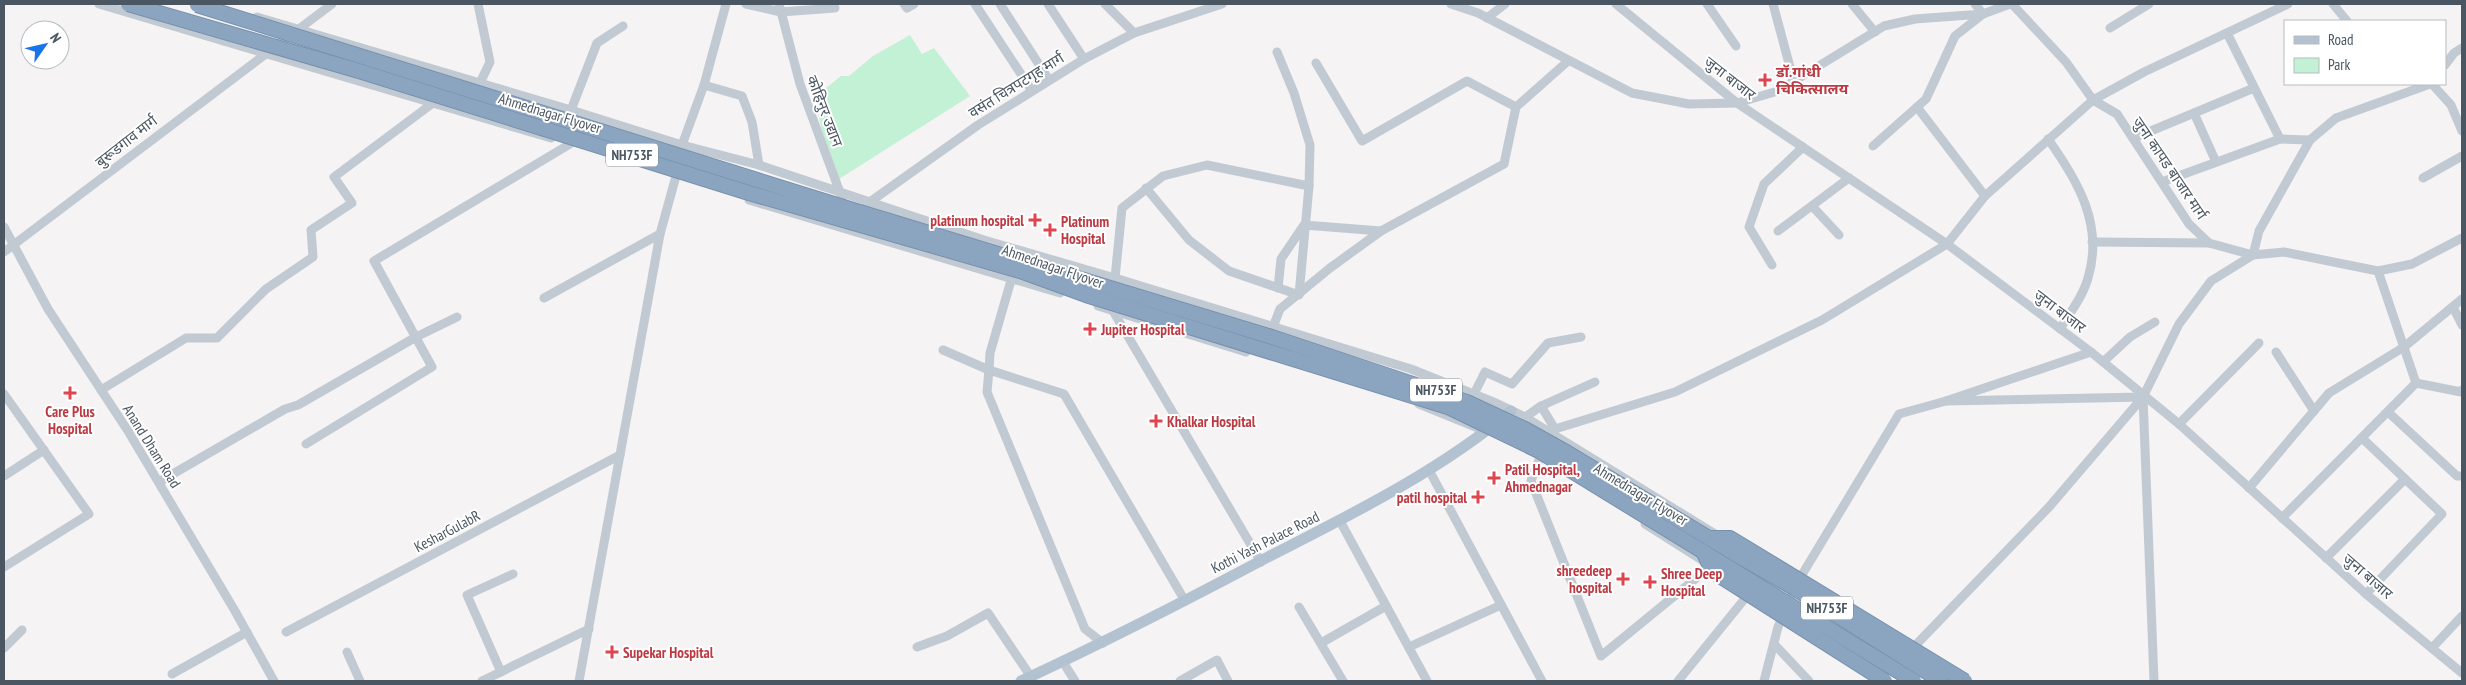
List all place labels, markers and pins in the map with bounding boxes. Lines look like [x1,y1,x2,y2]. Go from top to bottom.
place label: डॉ.गांधी चिकित्सालय [1775,62,1849,98]
marker: डॉ.गांधी चिकित्सालय [1758,73,1772,87]
place label: platinum hospital [930,211,1024,230]
place label: Platinum Hospital [1061,212,1109,248]
marker: platinum hospital [1028,213,1042,227]
marker: Platinum Hospital [1043,223,1057,237]
place label: Jupiter Hospital [1100,320,1185,339]
marker: Jupiter Hospital [1083,322,1097,336]
marker: Care Plus Hospital [63,386,77,400]
place label: Care Plus Hospital [45,402,95,438]
place label: Khalkar Hospital [1167,412,1256,431]
marker: Khalkar Hospital [1149,414,1163,428]
place label: Patil Hospital, Ahmednagar [1504,460,1580,496]
marker: Patil Hospital, Ahmednagar [1487,471,1501,485]
place label: patil hospital [1397,488,1467,507]
marker: patil hospital [1471,490,1485,504]
place label: shreedeep hospital [1557,561,1612,597]
place label: Shree Deep Hospital [1661,564,1722,600]
marker: shreedeep hospital [1616,572,1630,586]
marker: Shree Deep Hospital [1643,575,1657,589]
place label: Supekar Hospital [623,643,714,662]
marker: Supekar Hospital [605,645,619,659]

